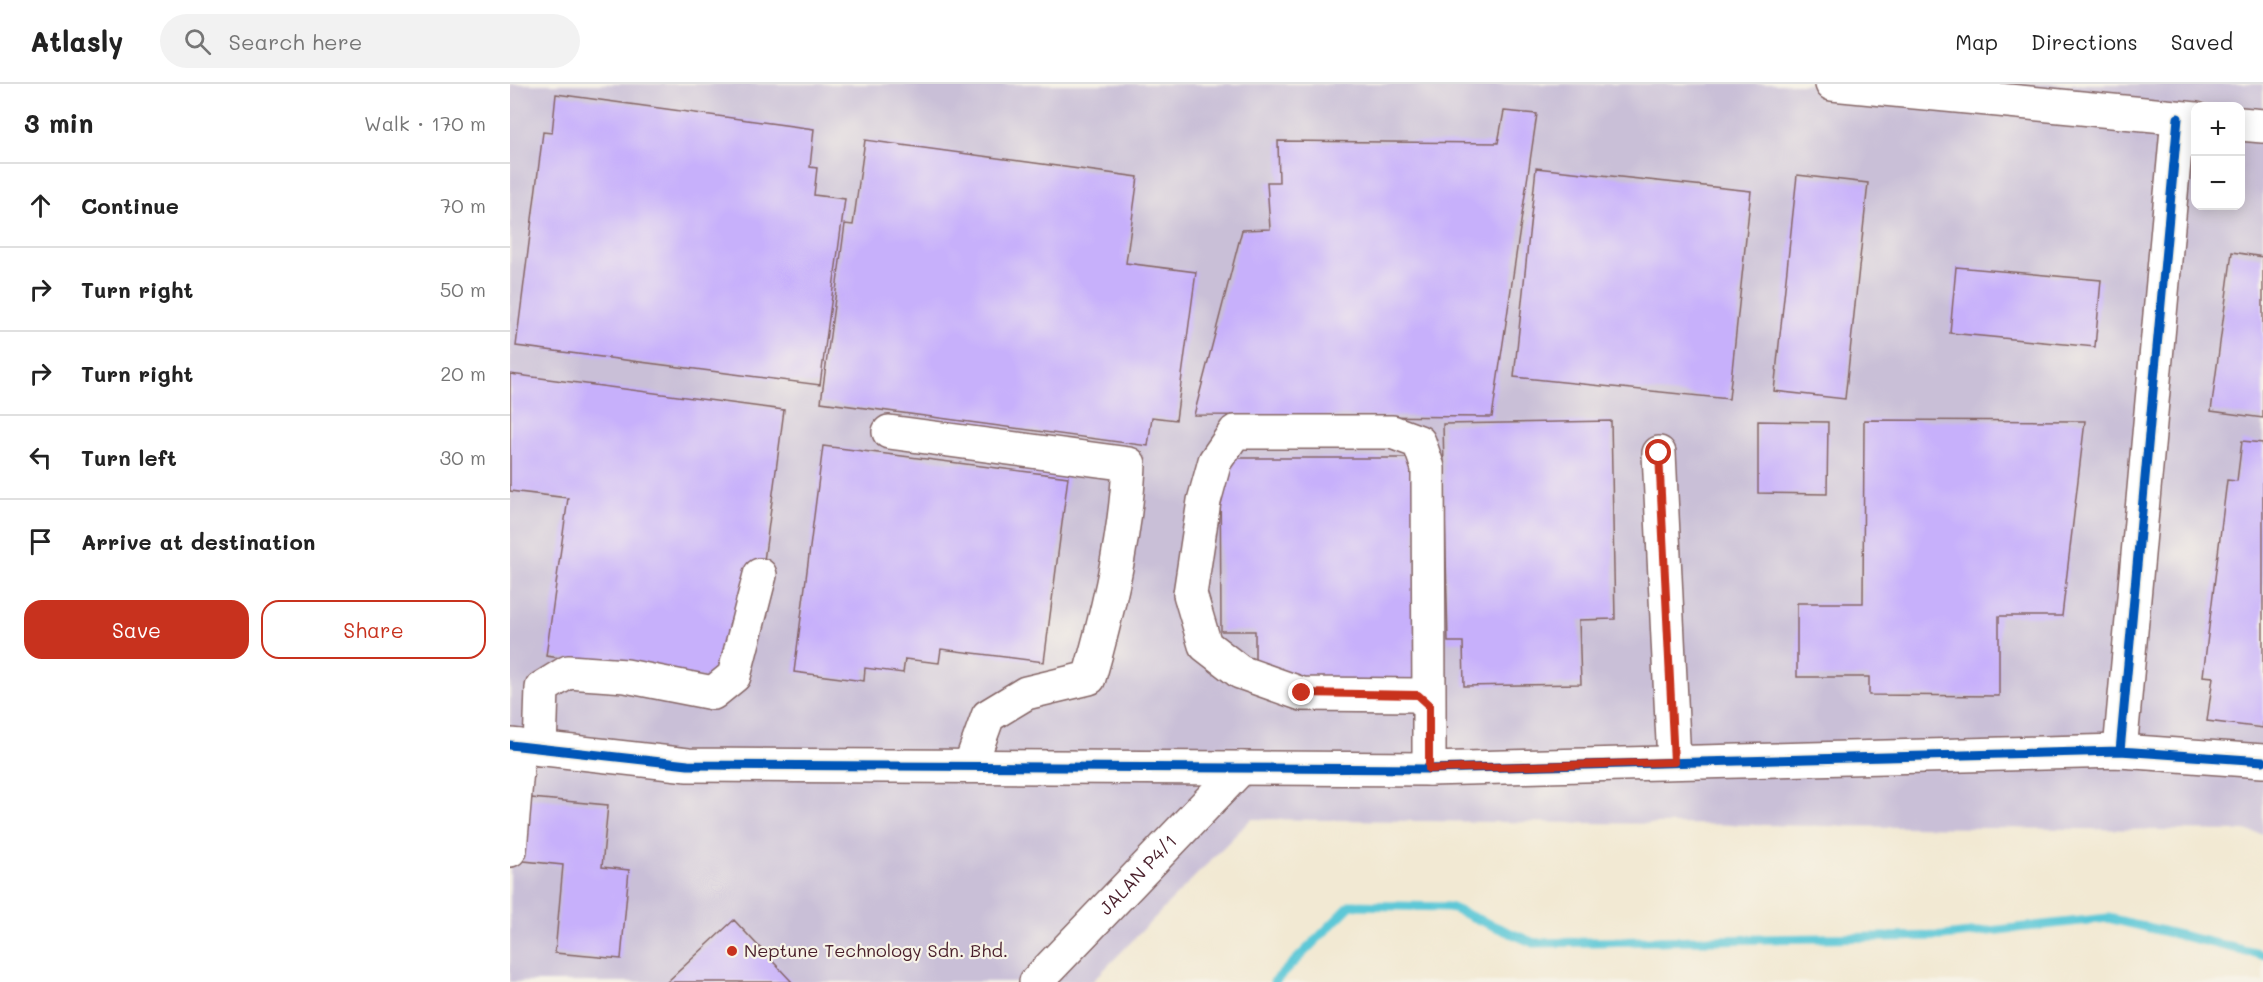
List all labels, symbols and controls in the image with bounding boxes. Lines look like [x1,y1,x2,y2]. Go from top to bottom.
search box [160,14,580,68]
text: Atlasly [30,23,124,59]
icon: search [181,25,214,58]
text: Search here [229,27,362,56]
text: Map [1955,28,1998,55]
text: Directions [2031,28,2138,55]
text: Saved [2171,28,2233,55]
map controls [2191,102,2245,210]
button: + [2191,102,2245,156]
text: 3 min [24,106,93,140]
text: Walk · 170 m [364,110,486,136]
button: − [2191,156,2245,210]
icon: ahead [24,189,57,222]
text: Continue [81,191,179,220]
text: 70 m [440,192,486,218]
icon: right [24,273,57,306]
text: Turn right [81,275,193,304]
text: 50 m [440,276,486,302]
icon: right [24,357,57,390]
text: Turn right [81,359,193,388]
text: 20 m [440,360,486,386]
route start [1645,439,1671,465]
icon: left [24,441,57,474]
text: Turn left [81,443,177,472]
text: 30 m [440,444,486,470]
icon: arrive [24,525,57,558]
text: Arrive at destination [81,527,316,556]
button: Save [24,600,249,659]
button: Share [261,600,486,659]
route end [1288,679,1314,705]
street label: JALAN P4/1 [1094,829,1182,920]
place label: Neptune Technology Sdn. Bhd. [744,938,1008,962]
marker: Neptune Technology Sdn. Bhd. [725,944,739,958]

